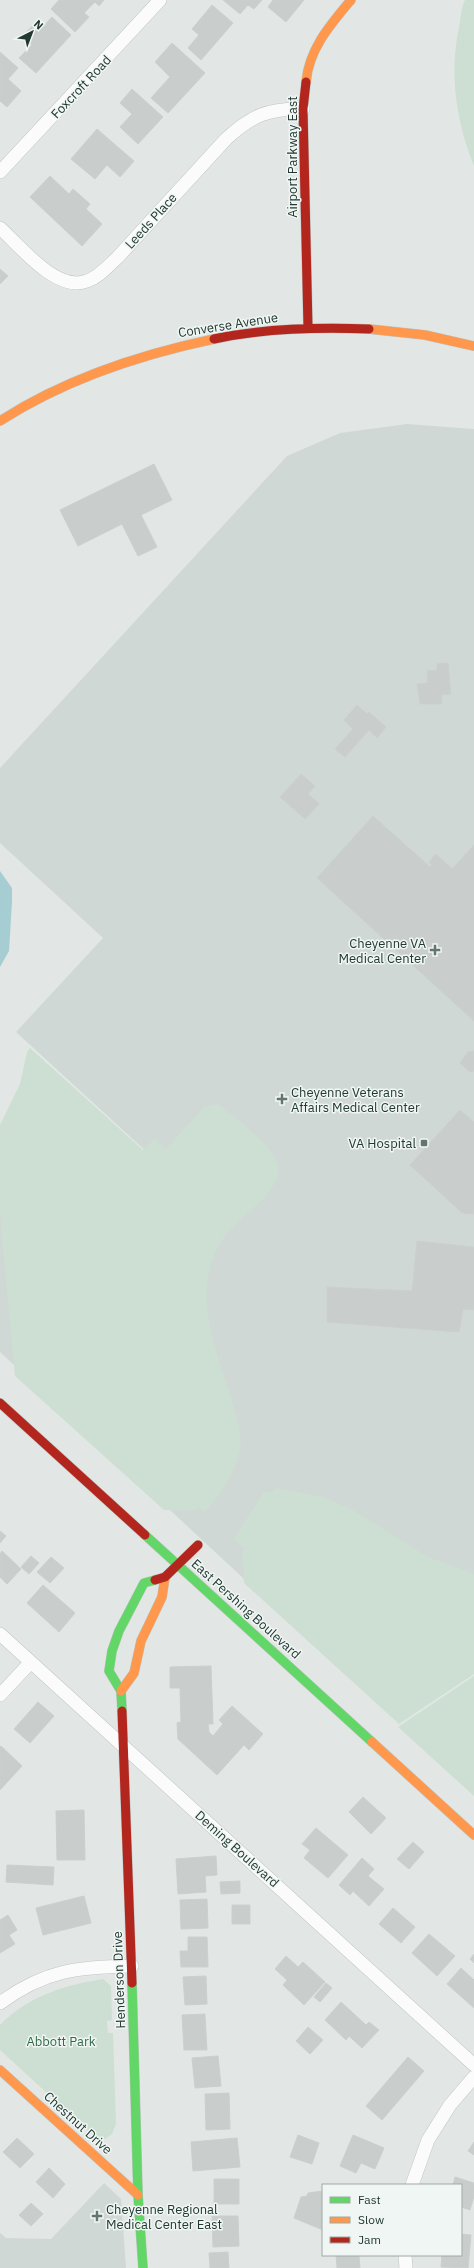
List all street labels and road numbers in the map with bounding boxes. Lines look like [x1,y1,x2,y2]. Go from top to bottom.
street label: Foxcroft Road [47,52,115,122]
street label: Airport Parkway East [284,96,301,218]
street label: Leeds Place [121,189,181,253]
street label: Converse Avenue [177,309,279,341]
street label: East Pershing Boulevard [188,1555,304,1663]
street label: Deming Boulevard [192,1807,282,1891]
street label: Henderson Drive [109,1931,129,2029]
street label: Chestnut Drive [40,2088,116,2158]

